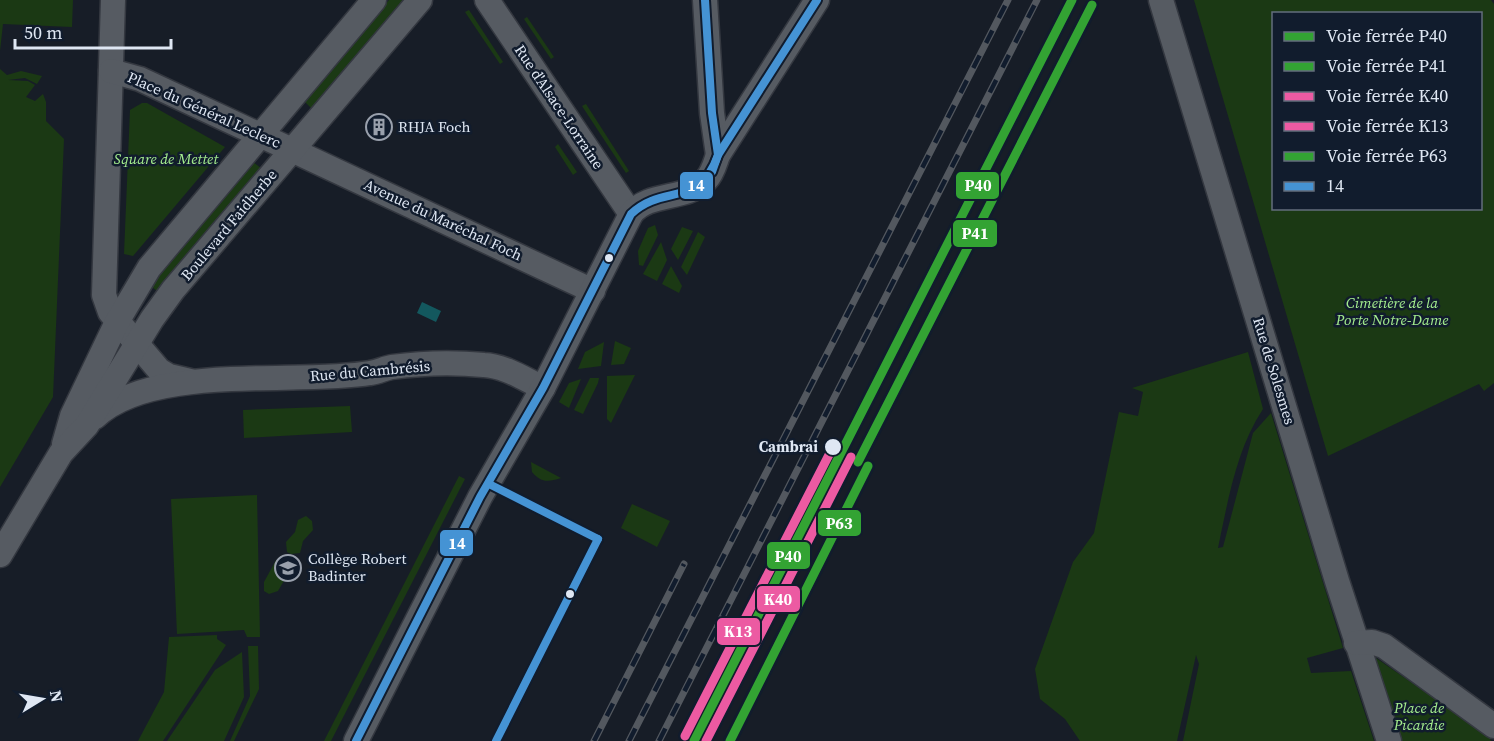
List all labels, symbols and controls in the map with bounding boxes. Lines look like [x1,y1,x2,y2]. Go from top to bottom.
scale bar [15,12,171,50]
legend [1272,12,1482,210]
text: 50 m [24,20,62,45]
text: Voie ferrée P40 [1326,23,1447,48]
street label: Rue d'Alsace-Lorraine [510,40,609,173]
text: Voie ferrée P41 [1326,53,1447,78]
street label: Place du Général Leclerc [124,66,284,153]
text: Voie ferrée K40 [1326,83,1448,108]
building icon: RHJA Foch [364,112,394,142]
text: Voie ferrée K13 [1326,113,1448,138]
place label: RHJA Foch [398,116,471,137]
text: Voie ferrée P63 [1326,143,1447,168]
park label: Square de Mettet [114,148,219,169]
street label: Boulevard Faidherbe [176,164,282,285]
line badge: 14 [679,171,714,200]
line badge: P40 [955,171,1000,200]
text: 14 [1326,173,1344,198]
street label: Avenue du Maréchal Foch [361,174,526,265]
text: 14 [687,174,705,196]
text: P40 [964,174,992,196]
line badge: P41 [952,219,998,248]
text: P41 [961,222,989,244]
unlabelled marker [603,252,615,264]
park label: Cimetière de la Porte Notre-Dame [1335,292,1448,330]
street label: Rue de Solesmes [1248,315,1301,427]
street label: Rue du Cambrésis [309,355,431,386]
place label: Cambrai [759,436,818,457]
marker: Cambrai [823,437,843,457]
line badge: P63 [817,509,862,537]
text: P63 [825,512,853,534]
line badge: 14 [439,529,474,557]
text: 14 [448,532,466,554]
line badge: P40 [766,541,811,570]
text: P40 [774,545,802,567]
place label: Collège Robert Badinter [308,548,407,586]
school or university icon: Collège Robert Badinter [273,553,303,583]
line badge: K40 [756,585,801,613]
unlabelled marker [564,588,576,600]
text: K40 [764,588,793,610]
line badge: K13 [716,617,761,646]
text: K13 [724,620,753,642]
north arrow [12,669,72,729]
text: N [45,688,69,704]
park label: Place de Picardie [1393,697,1444,735]

